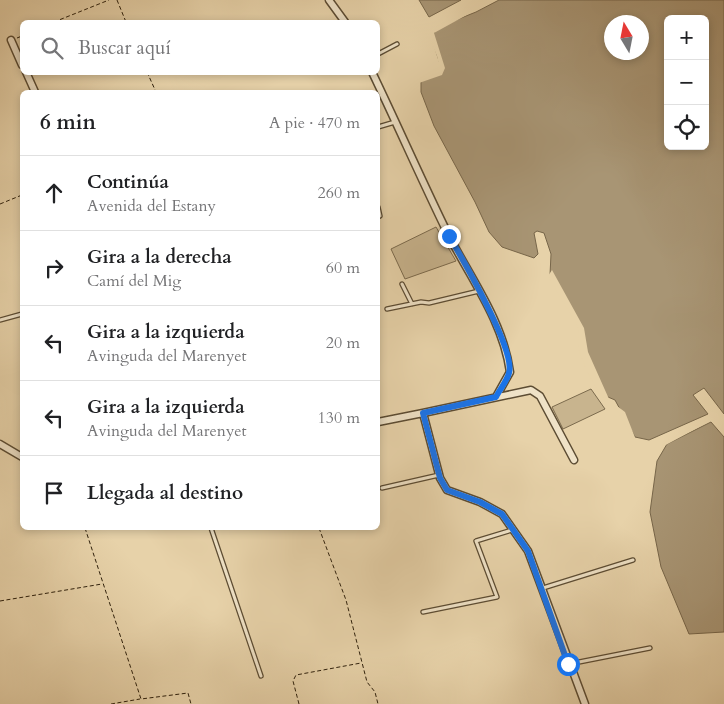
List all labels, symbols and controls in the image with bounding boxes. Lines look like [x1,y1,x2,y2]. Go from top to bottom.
north arrow [604,15,649,60]
map controls [664,15,709,150]
button: + [664,15,709,60]
search box [20,20,380,75]
icon: search [38,34,66,62]
text: Buscar aquí [78,35,171,61]
button: − [664,60,709,105]
button: locate [664,105,709,150]
text: 6 min [40,108,96,137]
text: A pie · 470 m [269,112,360,134]
text: Continúa [87,169,169,195]
icon: ahead [40,179,68,207]
text: 260 m [318,182,360,204]
text: Avenida del Estany [87,195,216,217]
route end [438,225,461,248]
text: Gira a la derecha [87,244,232,270]
icon: right [40,254,68,282]
text: 60 m [326,257,360,279]
text: Camí del Mig [87,270,181,292]
text: Gira a la izquierda [87,319,245,345]
icon: left [40,329,68,357]
text: 20 m [326,332,360,354]
text: Avinguda del Marenyet [87,345,247,367]
text: Gira a la izquierda [87,394,245,420]
icon: left [40,404,68,432]
text: 130 m [318,407,360,429]
text: Avinguda del Marenyet [87,420,247,442]
icon: arrive [40,479,68,507]
text: Llegada al destino [87,480,243,506]
route start [557,653,580,676]

